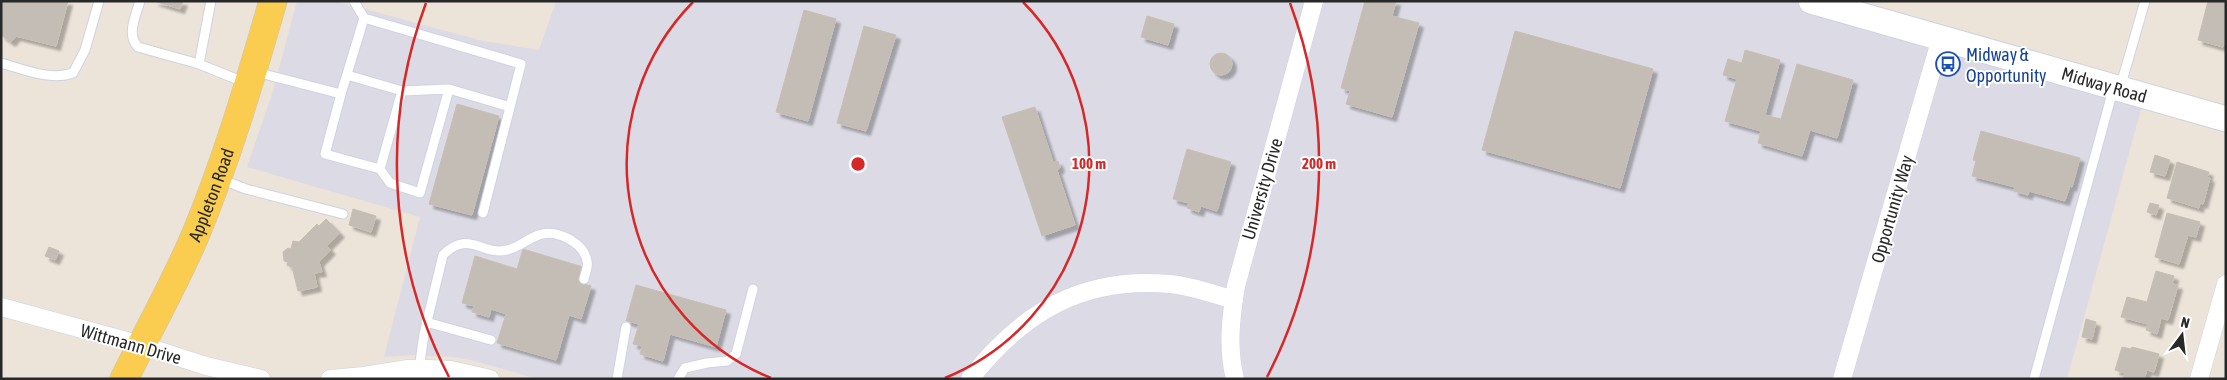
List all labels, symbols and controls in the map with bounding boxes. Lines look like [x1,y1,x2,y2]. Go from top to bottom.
place label: Midway & Opportunity [1966,44,2047,86]
bus stop icon: Midway & Opportunity [1935,51,1961,77]
street label: Midway Road [2059,62,2150,107]
street label: University Drive [1237,136,1287,242]
street label: Appleton Road [184,145,238,244]
street label: Opportunity Way [1867,153,1917,265]
centre of rings [849,155,867,173]
text: 100 m [1072,155,1106,172]
text: 200 m [1302,155,1336,172]
north arrow [2157,310,2207,360]
text: N [2179,314,2191,331]
street label: Wittmann Drive [78,320,184,368]

